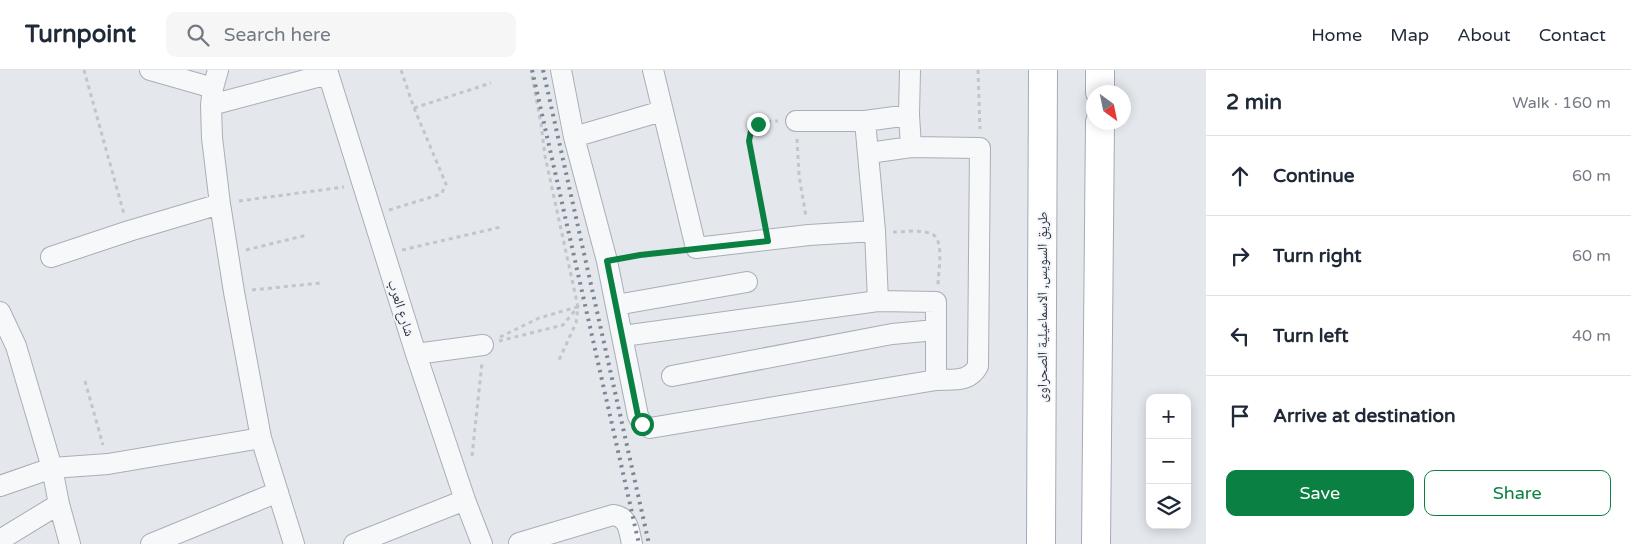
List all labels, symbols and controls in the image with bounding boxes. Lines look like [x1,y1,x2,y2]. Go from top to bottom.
search box [166,12,516,57]
text: Turnpoint [25,20,136,49]
icon: search [184,21,212,49]
text: Search here [224,24,331,46]
text: Home [1311,24,1362,46]
text: Map [1390,24,1429,46]
text: About [1457,24,1511,46]
text: Contact [1539,24,1606,46]
north arrow [1086,85,1131,130]
text: 2 min [1226,90,1282,115]
text: Walk · 160 m [1512,93,1611,113]
route end [747,113,770,136]
icon: ahead [1226,162,1254,190]
text: Continue [1273,165,1355,187]
text: 60 m [1572,166,1611,186]
street label: طريق السويس, الاسماعيلية الصحراوى [1034,211,1052,403]
icon: right [1226,242,1254,270]
text: Turn right [1273,245,1361,267]
text: 60 m [1572,246,1611,266]
street label: شارع العرب [383,277,418,339]
icon: left [1226,322,1254,350]
text: Turn left [1273,325,1349,347]
text: 40 m [1572,326,1611,346]
map controls [1146,394,1191,529]
button: + [1146,394,1191,439]
icon: arrive [1226,402,1254,430]
text: Arrive at destination [1273,405,1456,427]
route start [631,413,654,436]
button: − [1146,439,1191,484]
button: Save [1226,470,1414,516]
button: Share [1424,470,1611,516]
button: layers [1146,484,1191,529]

